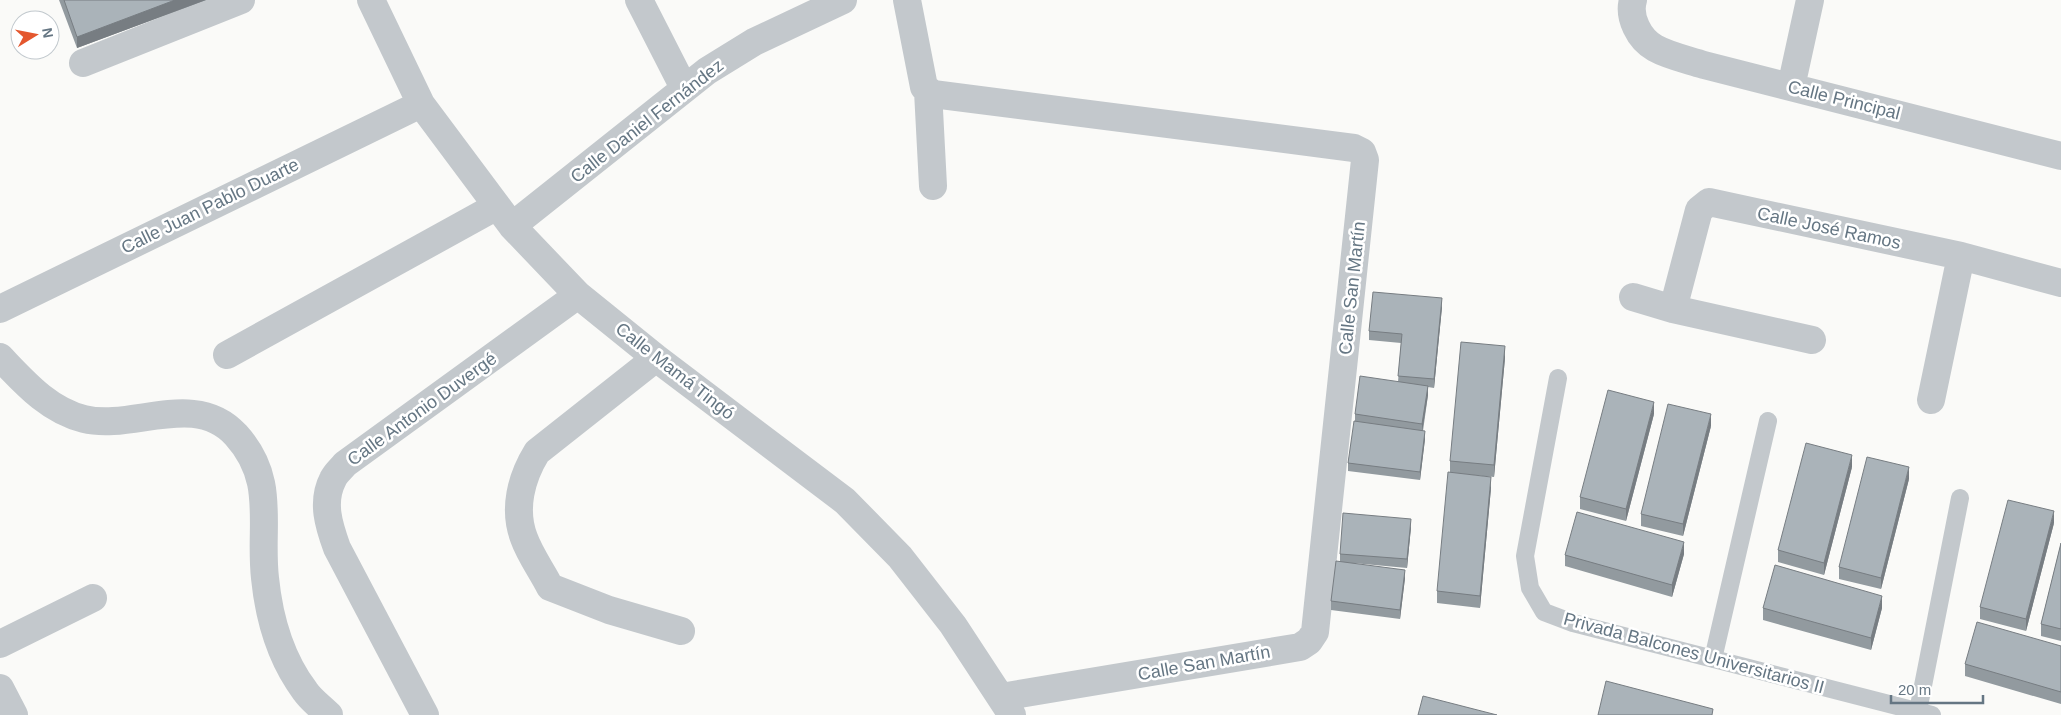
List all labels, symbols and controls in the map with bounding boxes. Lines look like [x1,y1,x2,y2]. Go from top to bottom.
north arrow [10,10,60,60]
text: N [39,26,57,39]
street label: Calle Daniel Fernández [567,55,727,187]
street label: Calle Principal [1786,76,1902,124]
street label: Calle Juan Pablo Duarte [118,154,302,258]
street label: Calle José Ramos [1755,203,1903,253]
street label: Calle San Martín [1335,220,1369,356]
street label: Calle Mamá Tingó [612,318,738,424]
street label: Calle Antonio Duvergé [344,348,500,470]
street label: Privada Balcones Universitarios II [1561,609,1827,697]
street label: Calle San Martín [1136,642,1272,684]
scale bar [1891,672,1984,704]
text: 20 m [1898,681,1931,698]

